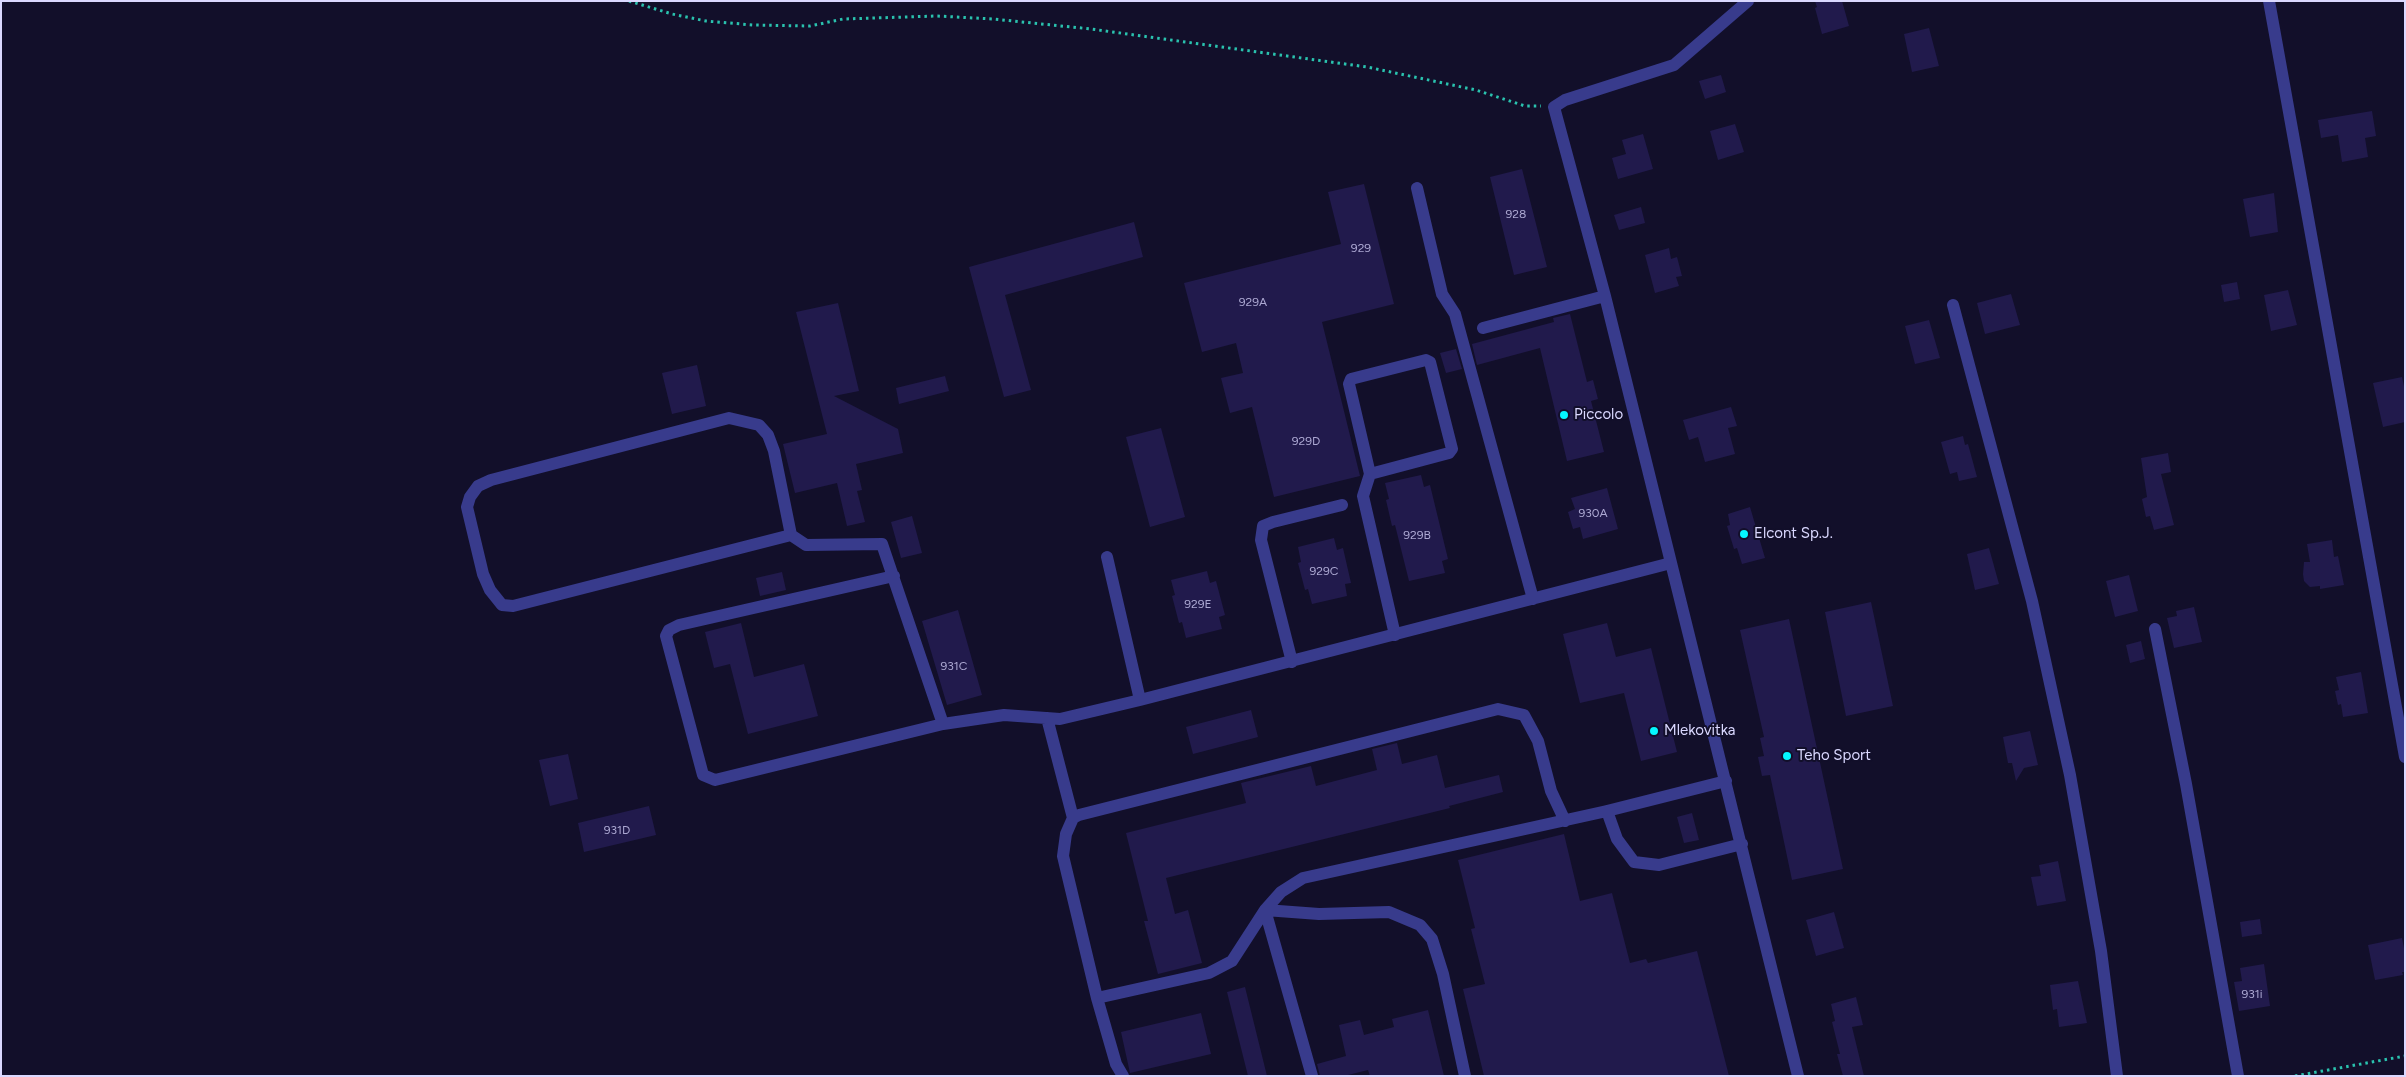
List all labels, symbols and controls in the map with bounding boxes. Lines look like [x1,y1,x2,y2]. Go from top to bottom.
house number: 928 [1506,207,1526,221]
house number: 929 [1351,241,1371,255]
house number: 929A [1239,295,1267,309]
place label: Piccolo [1574,406,1623,424]
marker: Piccolo [1558,409,1570,421]
house number: 929D [1292,434,1320,448]
house number: 930A [1578,506,1608,520]
place label: Elcont Sp.J. [1754,525,1833,543]
house number: 929B [1403,528,1431,542]
marker: Elcont Sp.J. [1738,528,1750,540]
house number: 929C [1310,564,1338,578]
house number: 929E [1184,597,1212,611]
house number: 931C [941,659,967,673]
place label: Mlekovitka [1664,722,1736,740]
marker: Mlekovitka [1648,725,1660,737]
place label: Teho Sport [1797,747,1871,765]
marker: Teho Sport [1781,750,1793,762]
house number: 931D [604,823,630,837]
house number: 931i [2241,987,2263,1001]

